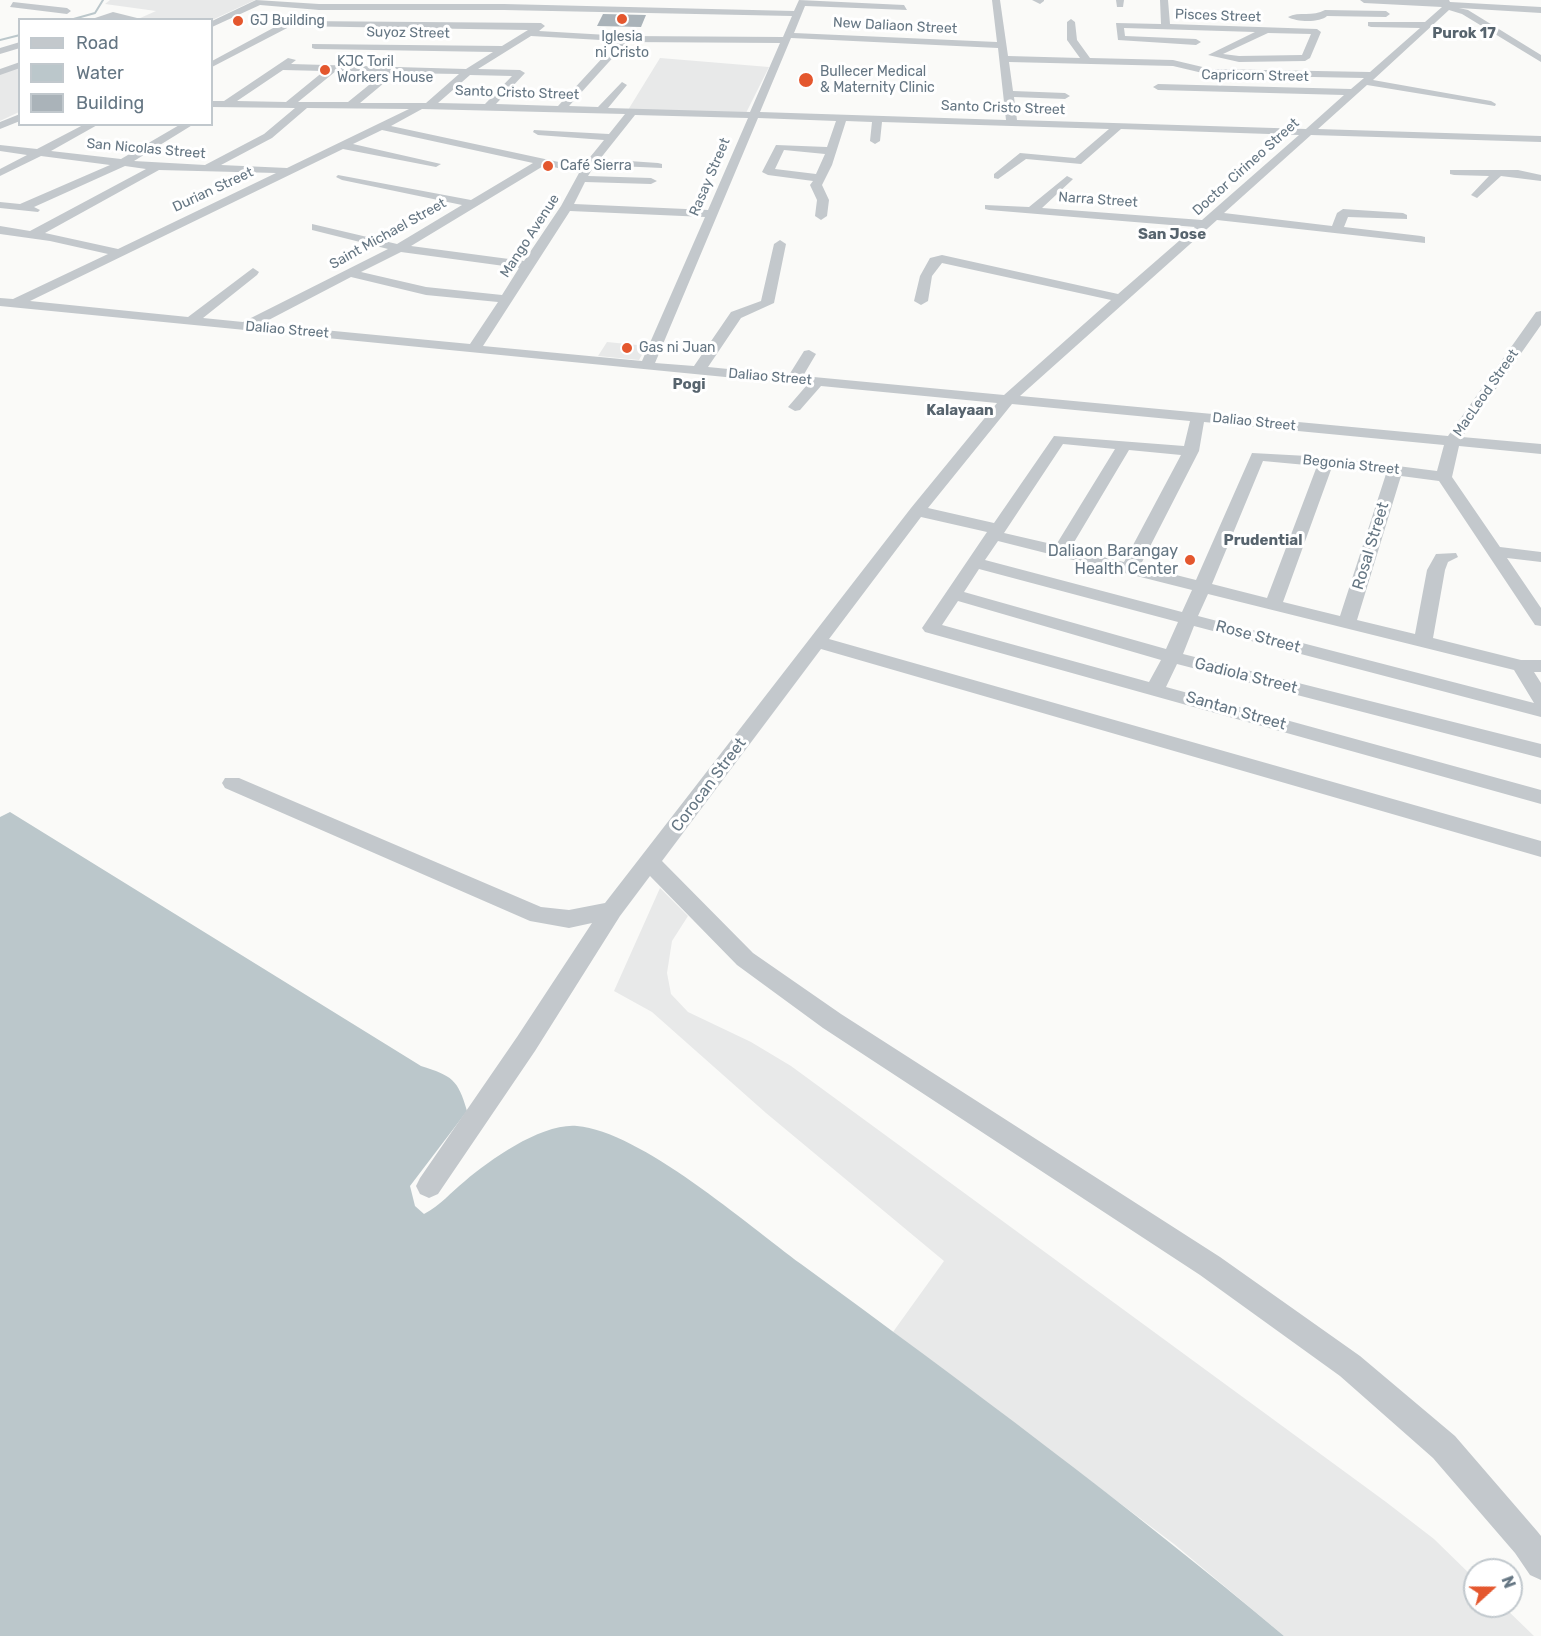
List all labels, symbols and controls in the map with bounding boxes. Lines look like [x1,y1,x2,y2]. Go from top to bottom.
street label: Pisces Street [1175,6,1261,26]
marker: Iglesia ni Cristo [615,12,629,26]
place label: GJ Building [250,13,325,29]
marker: GJ Building [231,14,245,28]
street label: New Daliaon Street [832,14,958,38]
legend [18,18,213,126]
street label: Suyoz Street [366,24,450,42]
district label: Purok 17 [1432,25,1496,43]
place label: Iglesia ni Cristo [595,29,649,62]
text: Road [76,32,119,54]
place label: KJC Toril Workers House [337,54,433,86]
text: Water [76,62,124,84]
marker: KJC Toril Workers House [318,63,332,77]
place label: Bullecer Medical & Maternity Clinic [820,64,935,96]
street label: Capricorn Street [1201,67,1309,85]
marker: Bullecer Medical & Maternity Clinic [797,71,815,89]
street label: Santo Cristo Street [455,82,579,104]
text: Building [76,92,144,114]
street label: Santo Cristo Street [941,97,1065,119]
street label: Doctor Cirineo Street [1189,115,1303,219]
street label: San Nicolas Street [86,135,206,163]
street label: Rasay Street [686,135,734,219]
place label: Café Sierra [560,158,632,174]
marker: Café Sierra [541,159,555,173]
street label: Durian Street [170,164,256,216]
street label: Narra Street [1058,189,1138,211]
street label: Mango Avenue [497,191,563,281]
street label: Saint Michael Street [327,195,449,273]
district label: San Jose [1138,226,1206,244]
street label: Daliao Street [245,318,329,342]
place label: Gas ni Juan [639,340,716,356]
marker: Gas ni Juan [620,341,634,355]
street label: MacLeod Street [1450,346,1522,440]
street label: Daliao Street [728,365,812,389]
district label: Pogi [672,376,706,394]
district label: Kalayaan [926,402,994,420]
street label: Daliao Street [1211,409,1297,435]
street label: Begonia Street [1302,452,1400,478]
street label: Rosal Street [1349,500,1393,592]
district label: Prudential [1224,532,1302,550]
place label: Daliaon Barangay Health Center [1048,541,1178,579]
marker: Daliaon Barangay Health Center [1183,553,1197,567]
street label: Rose Street [1214,616,1302,658]
street label: Gadiola Street [1193,654,1299,698]
street label: Santan Street [1184,688,1288,734]
street label: Corocan Street [667,734,751,836]
north arrow [1463,1558,1523,1618]
text: N [1497,1573,1519,1591]

